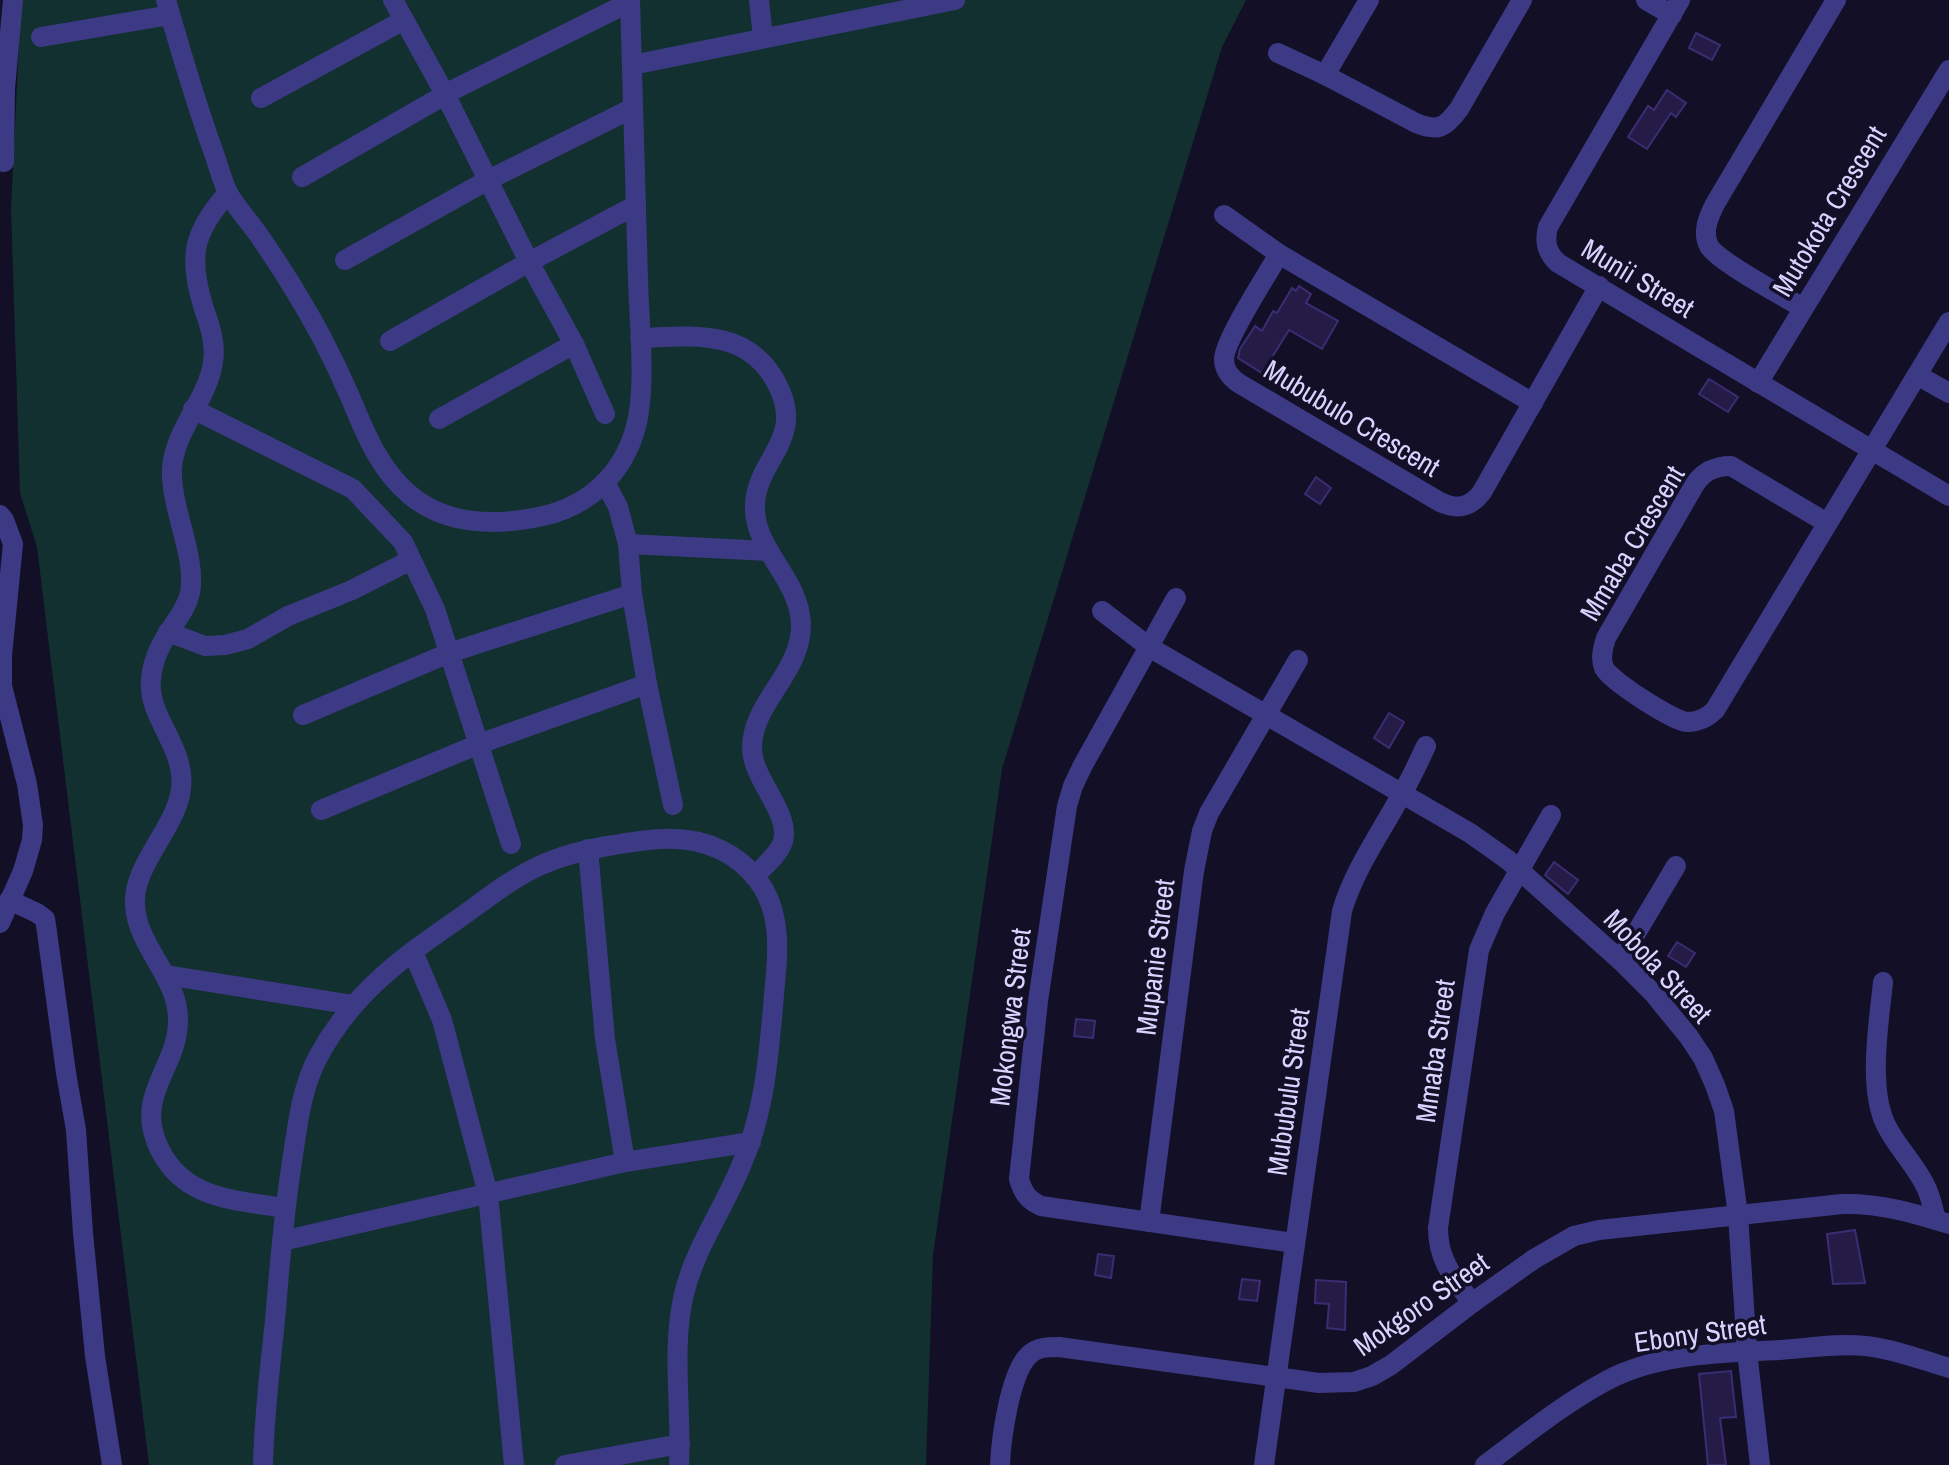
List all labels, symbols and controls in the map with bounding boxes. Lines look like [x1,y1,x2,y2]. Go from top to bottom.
street label: Mutokota Crescent [1763,119,1895,303]
street label: Munii Street [1575,230,1701,326]
street label: Mububulo Crescent [1257,350,1447,486]
street label: Mmaba Crescent [1571,458,1693,628]
street label: Mupanie Street [1127,877,1183,1037]
street label: Mobola Street [1595,901,1721,1031]
street label: Mokongwa Street [980,926,1040,1108]
street label: Mmaba Street [1406,977,1464,1125]
street label: Mububulu Street [1257,1006,1319,1178]
street label: Mokgoro Street [1346,1243,1496,1365]
street label: Ebony Street [1632,1305,1768,1361]

